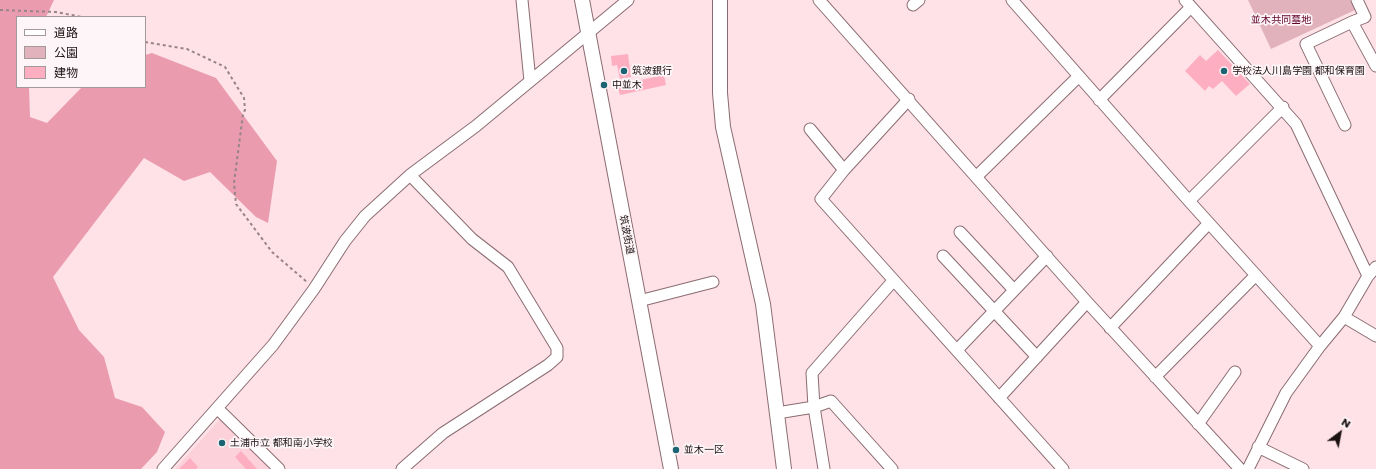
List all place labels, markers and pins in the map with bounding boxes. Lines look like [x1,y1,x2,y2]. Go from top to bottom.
place label: 筑波銀行 [632,65,672,77]
place label: 学校法人川島学園 都和保育園 [1232,65,1365,77]
marker: 筑波銀行 [619,66,629,76]
marker: 学校法人川島学園 都和保育園 [1219,66,1229,76]
place label: 中並木 [612,79,642,91]
marker: 中並木 [599,80,609,90]
place label: 土浦市立 都和南小学校 [230,437,333,449]
marker: 土浦市立 都和南小学校 [217,438,227,448]
place label: 並木一区 [684,444,724,456]
marker: 並木一区 [671,445,681,455]

